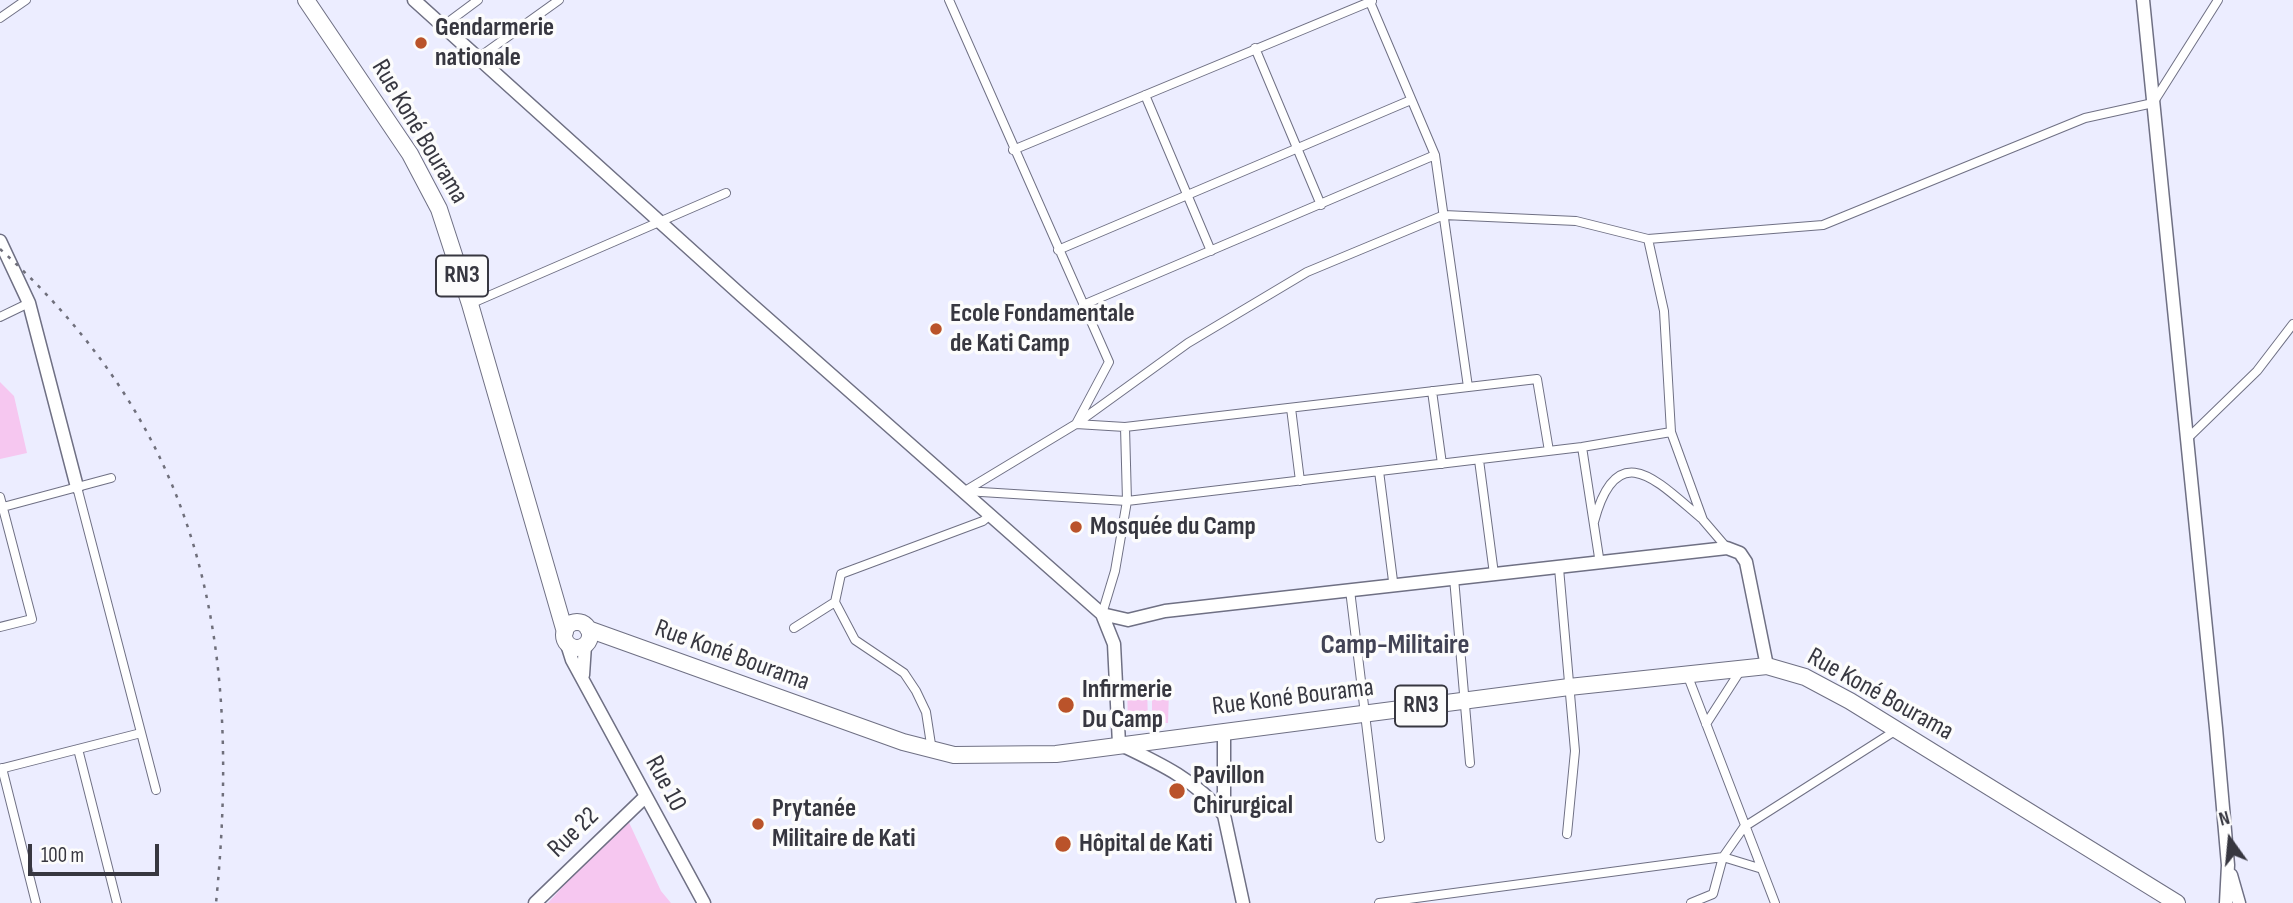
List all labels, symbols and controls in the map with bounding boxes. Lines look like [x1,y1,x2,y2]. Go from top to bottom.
place label: Gendarmerie nationale [435,12,554,74]
marker: Gendarmerie nationale [413,35,429,51]
street label: Rue Koné Bourama [364,54,474,210]
road number: RN3 [436,256,488,296]
place label: Ecole Fondamentale de Kati Camp [950,298,1135,360]
marker: Ecole Fondamentale de Kati Camp [928,321,944,337]
place label: Mosquée du Camp [1090,511,1256,543]
marker: Mosquée du Camp [1068,519,1084,535]
street label: Rue Koné Bourama [650,614,814,698]
district label: Camp-Militaire [1321,629,1469,663]
street label: Rue Koné Bourama [1801,642,1959,748]
street label: Rue Koné Bourama [1211,673,1375,723]
place label: Infirmerie Du Camp [1082,674,1172,736]
road number: RN3 [1395,686,1447,726]
marker: Infirmerie Du Camp [1056,695,1076,715]
street label: Rue 10 [638,751,692,817]
place label: Pavillon Chirurgical [1193,760,1293,822]
marker: Pavillon Chirurgical [1167,781,1187,801]
place label: Prytanée Militaire de Kati [772,793,916,854]
street label: Rue 22 [542,801,606,865]
north arrow [2195,805,2265,875]
text: N [2217,807,2232,832]
marker: Prytanée Militaire de Kati [750,816,766,832]
place label: Hôpital de Kati [1079,828,1213,860]
scale bar [32,830,163,874]
marker: Hôpital de Kati [1053,834,1073,854]
text: 100 m [41,843,84,868]

